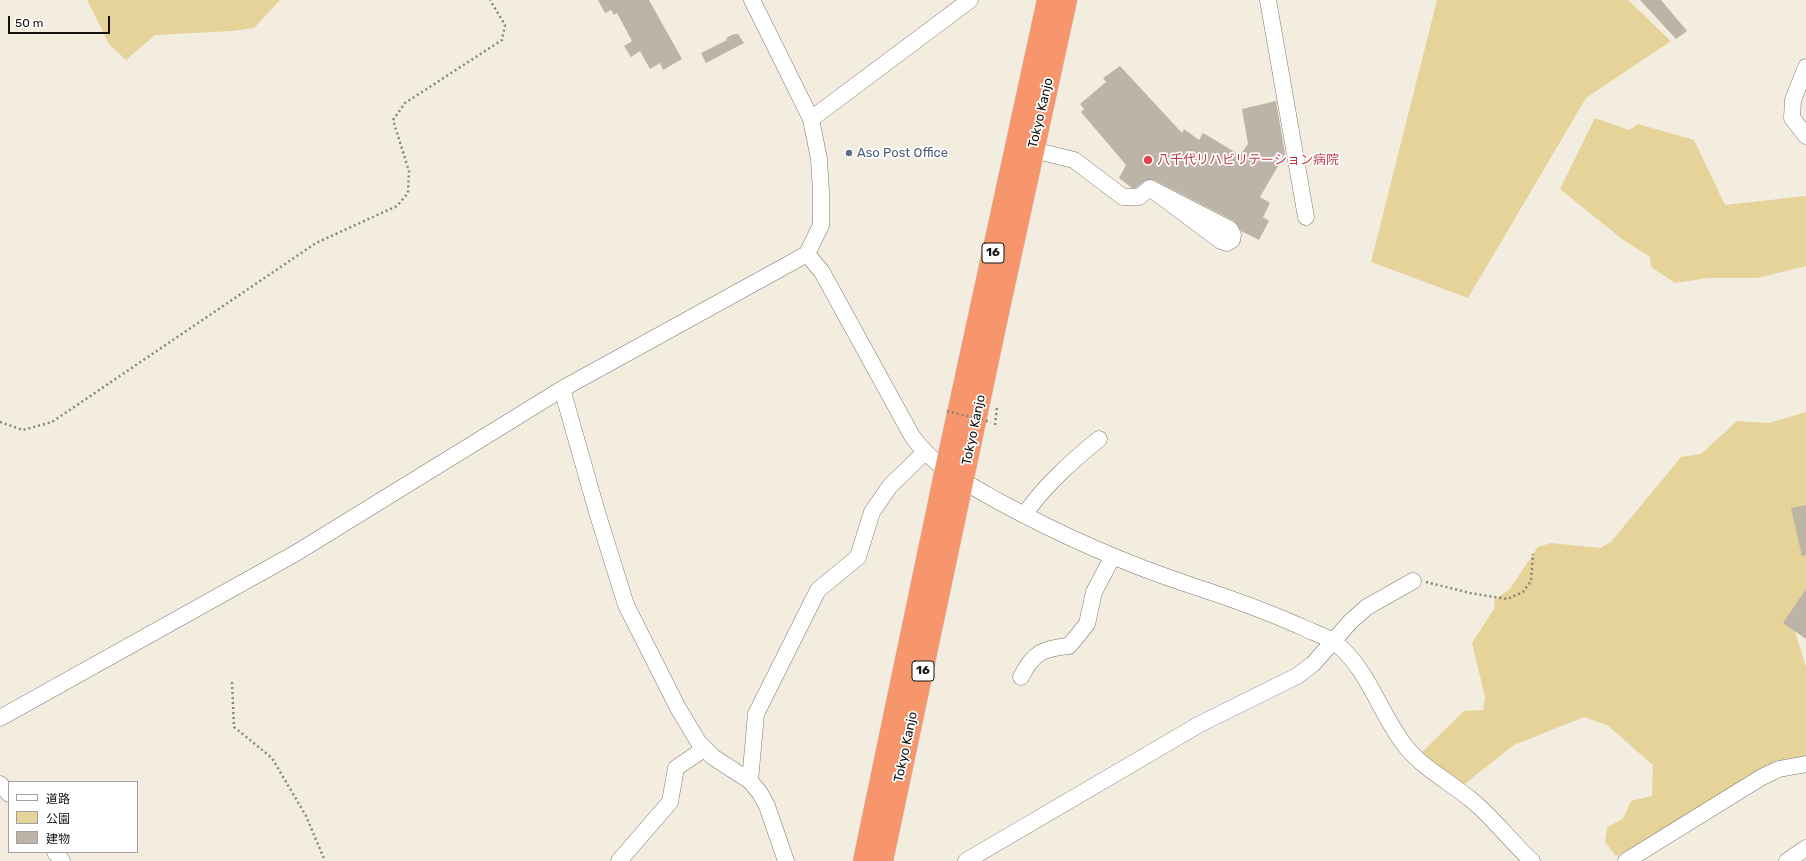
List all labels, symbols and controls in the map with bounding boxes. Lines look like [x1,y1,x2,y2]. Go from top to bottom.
scale bar [10,8,112,34]
text: 50 m [15,16,43,30]
street label: Tokyo Kanjo [1025,76,1057,150]
place label: Aso Post Office [857,145,948,161]
marker: Aso Post Office [844,148,854,158]
place label: 八千代リハビリテーション病院 [1157,152,1339,168]
marker: 八千代リハビリテーション病院 [1142,154,1154,166]
road number: 16 [982,243,1004,263]
street label: Tokyo Kanjo [959,393,989,467]
road number: 16 [912,661,934,681]
street label: Tokyo Kanjo [891,710,921,784]
legend [8,781,138,853]
text: 道路 [46,792,70,806]
text: 公園 [46,812,70,826]
text: 建物 [46,832,70,846]

